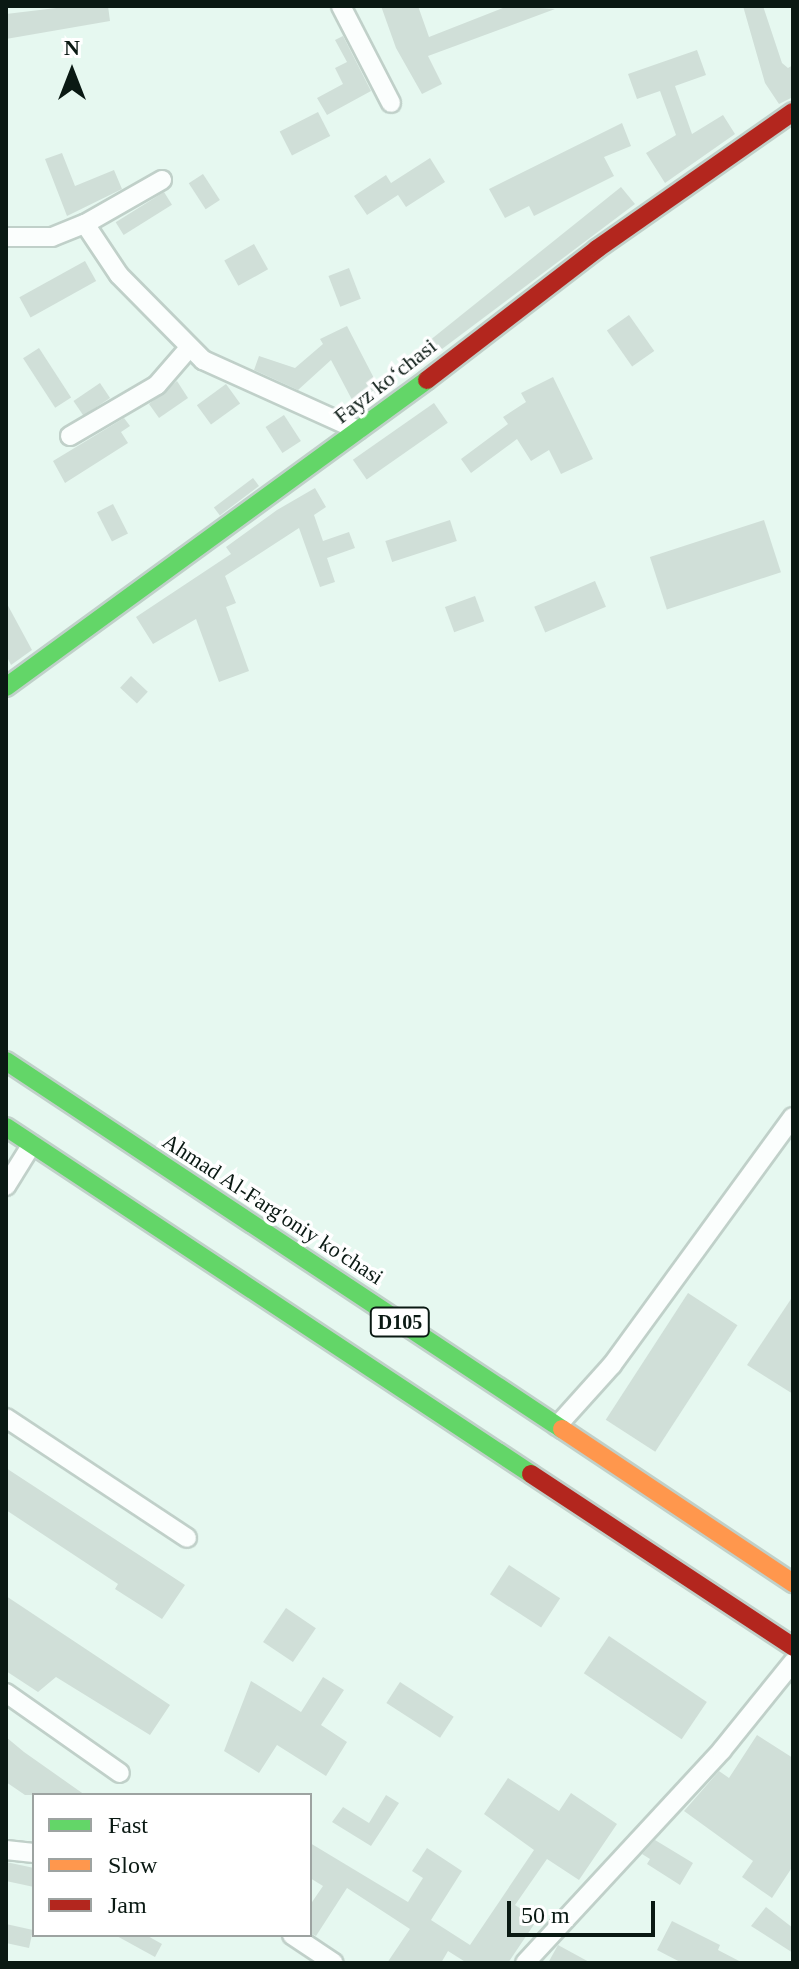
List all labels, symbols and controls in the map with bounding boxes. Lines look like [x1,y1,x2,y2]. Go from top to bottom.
north arrow [32,32,112,112]
text: N [64,35,80,60]
street label: Fayz koʻchasi [328,333,442,429]
street label: Ahmad Al-Farg'oniy ko'chasi [157,1127,389,1291]
road number: D105 [368,1306,432,1338]
legend [32,1793,312,1937]
text: Fast [108,1812,148,1838]
text: Slow [108,1852,157,1878]
scale bar [511,1885,659,1935]
text: Jam [108,1892,147,1918]
text: 50 m [521,1902,570,1928]

